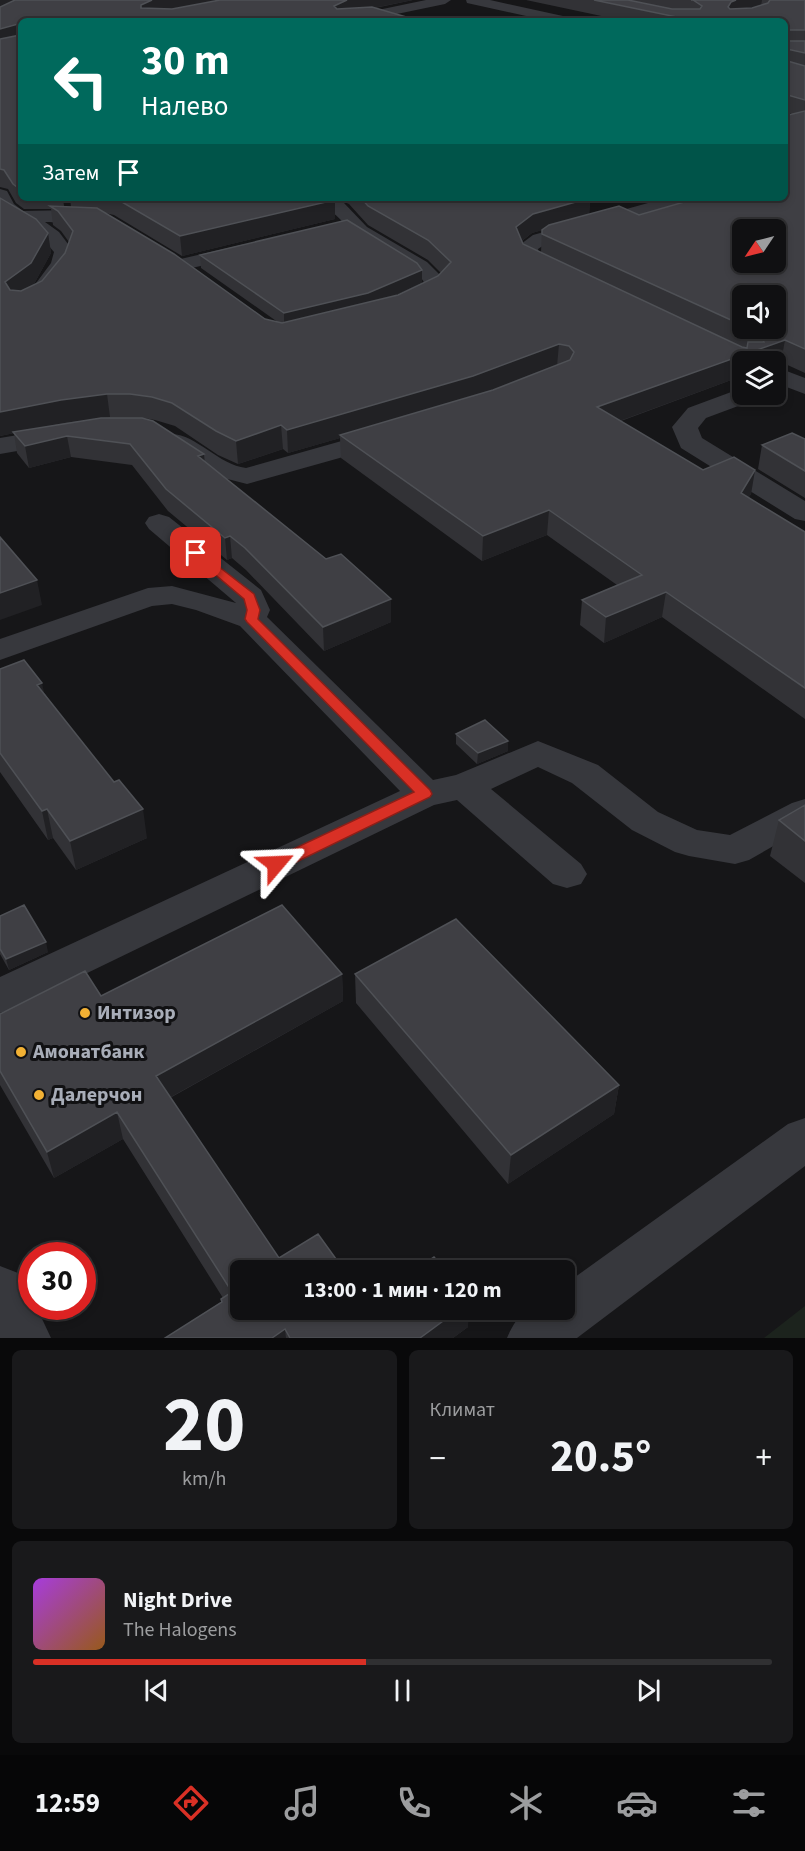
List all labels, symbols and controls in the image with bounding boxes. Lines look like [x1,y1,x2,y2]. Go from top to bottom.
text: 30 m [141,31,230,91]
icon: left [42,42,120,120]
text: Налево [141,87,228,126]
icon: arrive [112,156,145,189]
text: Затем [42,157,100,189]
north arrow [732,219,786,273]
map controls [732,219,786,405]
button: sound [732,285,786,339]
button: layers [732,351,786,405]
pin [170,527,221,578]
icon: arrive [179,536,212,569]
position arrow [244,832,308,896]
place label: Интизор [97,999,176,1027]
marker: Интизор [78,1006,92,1020]
place label: Амонатбанк [32,1038,145,1066]
marker: Амонатбанк [14,1045,28,1059]
place label: Далерчон [51,1081,142,1109]
marker: Далерчон [32,1088,46,1102]
speed limit sign: 30 [18,1242,96,1320]
text: 13:00 · 1 мин · 120 m [303,1274,502,1306]
text: 20 [163,1370,245,1481]
text: Климат [430,1396,495,1424]
text: 20.5° [550,1425,651,1489]
text: − [430,1435,446,1482]
text: + [756,1435,772,1482]
text: km/h [182,1465,226,1493]
text: Night Drive [123,1584,232,1616]
text: The Halogens [123,1616,237,1644]
icon: previous [140,1674,173,1707]
icon: pause [386,1674,419,1707]
icon: next [632,1674,665,1707]
icon: directions [170,1782,212,1824]
icon: music [281,1782,323,1824]
icon: phone [393,1782,435,1824]
icon: climate [505,1782,547,1824]
icon: car [616,1782,658,1824]
icon: filters [728,1782,770,1824]
text: 12:59 [35,1784,100,1823]

